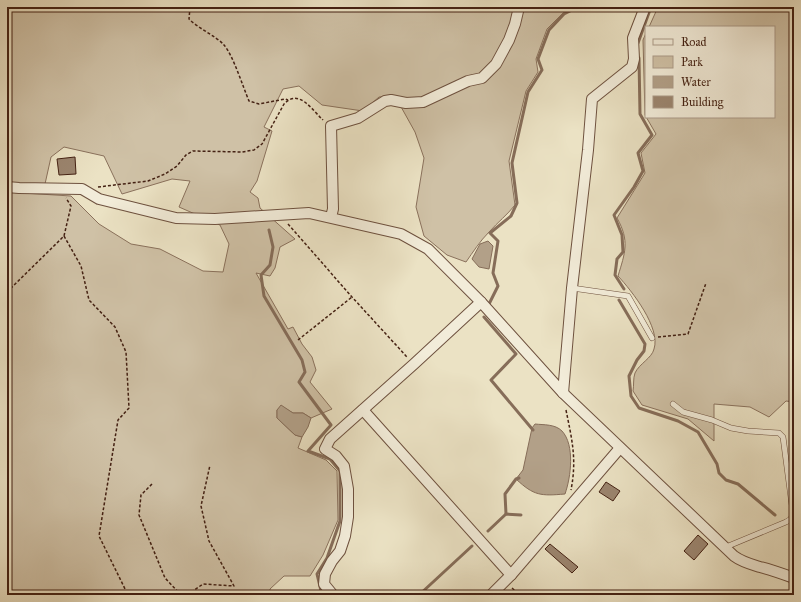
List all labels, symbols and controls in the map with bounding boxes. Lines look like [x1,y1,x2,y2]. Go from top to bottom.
legend [645,26,775,118]
text: Road [681,35,707,49]
text: Park [681,55,703,69]
text: Water [681,75,711,89]
text: Building [681,95,724,110]

